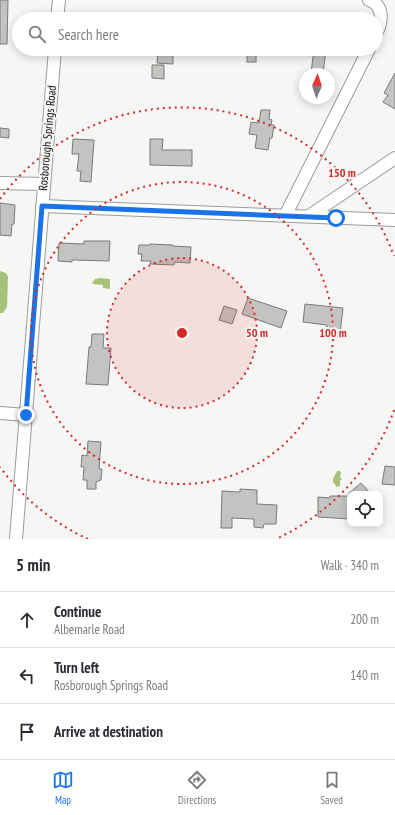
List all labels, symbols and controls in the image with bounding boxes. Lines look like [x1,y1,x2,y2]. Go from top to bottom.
search box [12,12,383,56]
icon: search [26,23,48,45]
text: Search here [58,25,119,44]
north arrow [299,68,335,104]
street label: Rosborough Springs Road [35,85,59,191]
text: 150 m [328,165,356,180]
route start [327,209,345,227]
text: 50 m [246,325,268,340]
text: 100 m [319,325,347,340]
centre of rings [175,326,189,340]
route end [17,406,35,424]
map controls [347,491,383,527]
button: locate [347,491,383,527]
text: 5 min [16,554,50,576]
text: Walk · 340 m [321,557,379,574]
text: Continue [54,602,101,621]
icon: ahead [16,609,38,631]
text: 200 m [350,611,379,628]
text: Albemarle Road [54,621,125,638]
text: Turn left [54,658,99,677]
icon: left [16,665,38,687]
text: 140 m [350,667,379,684]
text: Rosborough Springs Road [54,677,168,694]
icon: arrive [16,721,38,743]
text: Arrive at destination [54,722,163,741]
tab: Map [52,769,74,807]
tab: Directions [178,769,216,807]
tab: Saved [320,769,343,807]

